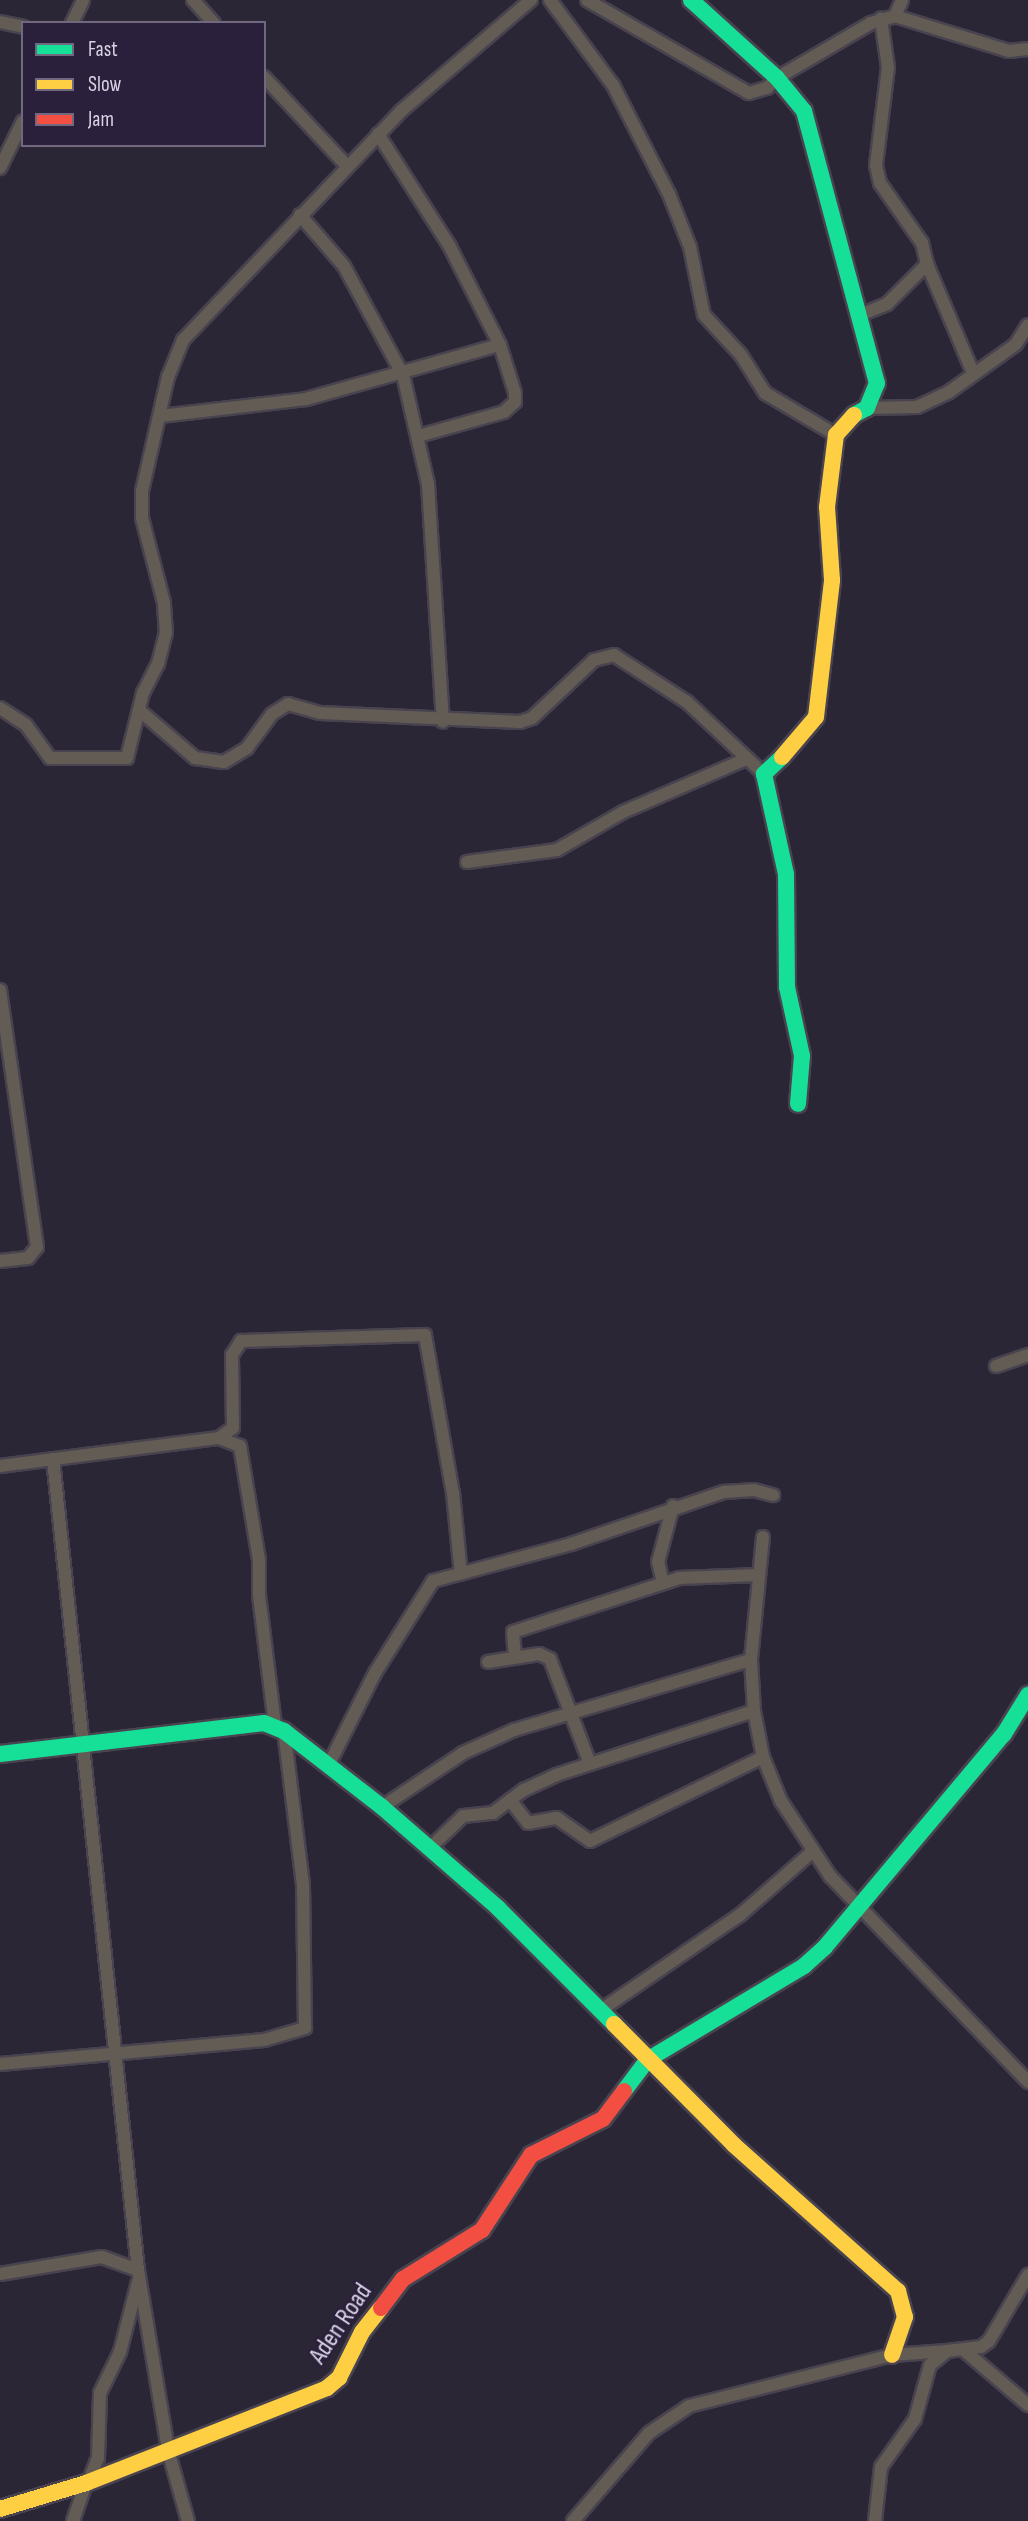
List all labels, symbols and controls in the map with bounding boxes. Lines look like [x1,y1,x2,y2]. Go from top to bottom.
legend [21,21,266,147]
text: Fast [88,37,118,62]
text: Slow [88,72,121,97]
text: Jam [88,107,114,132]
street label: Aden Road [303,2278,379,2370]

